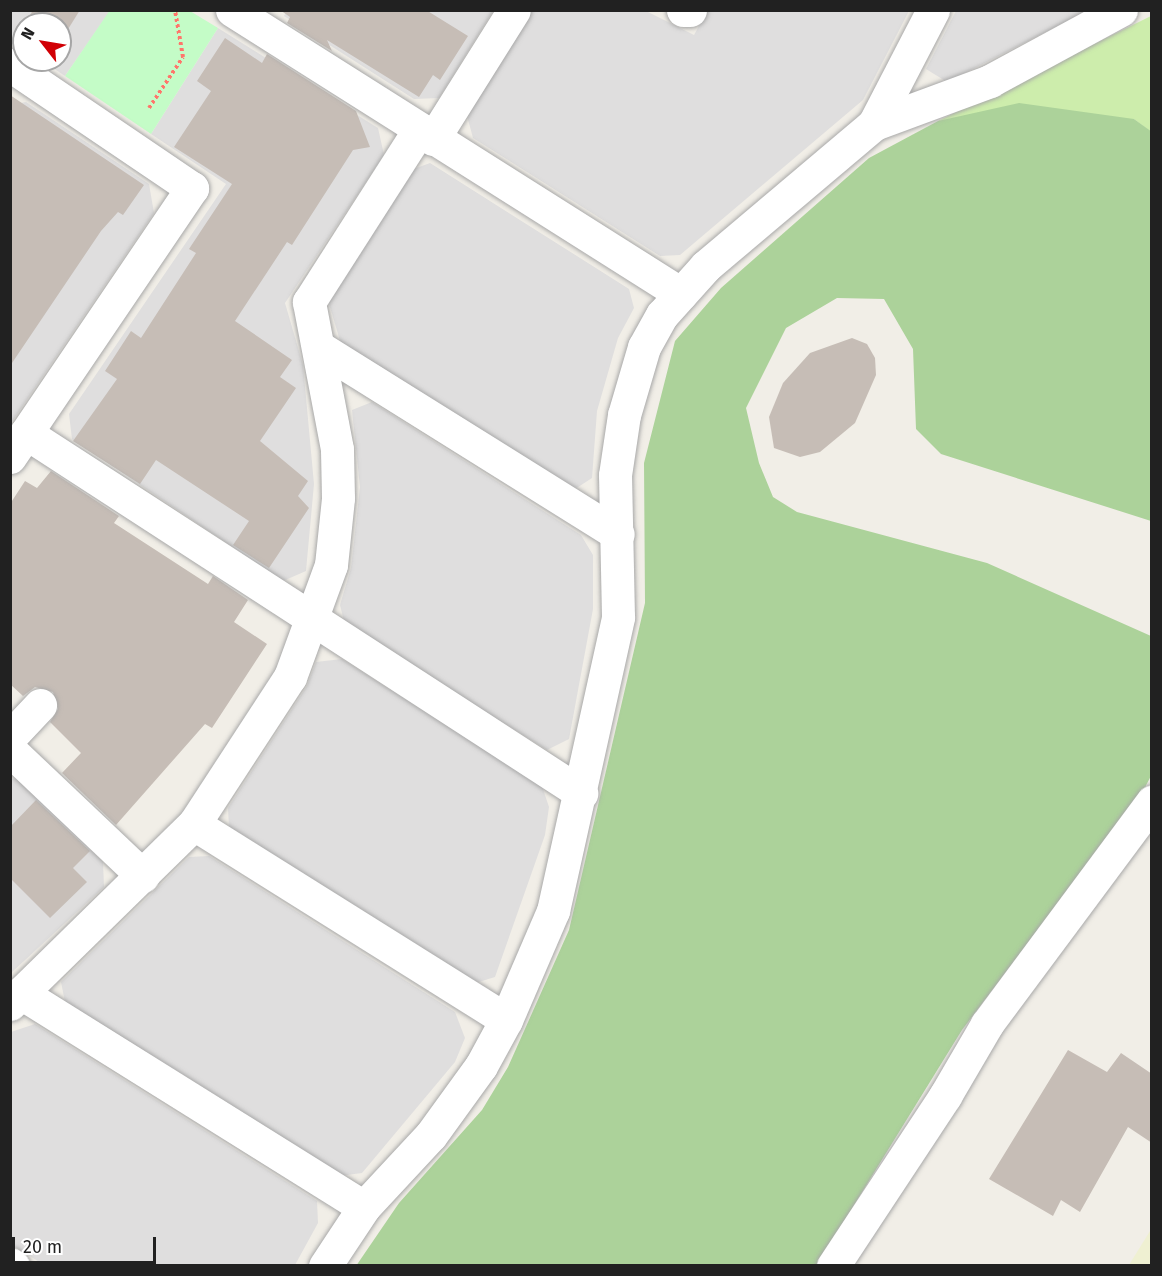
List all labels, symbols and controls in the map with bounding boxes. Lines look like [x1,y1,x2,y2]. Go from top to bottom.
north arrow [12,12,72,72]
text: N [17,24,39,43]
scale bar [15,1225,159,1263]
text: 20 m [23,1236,62,1258]

